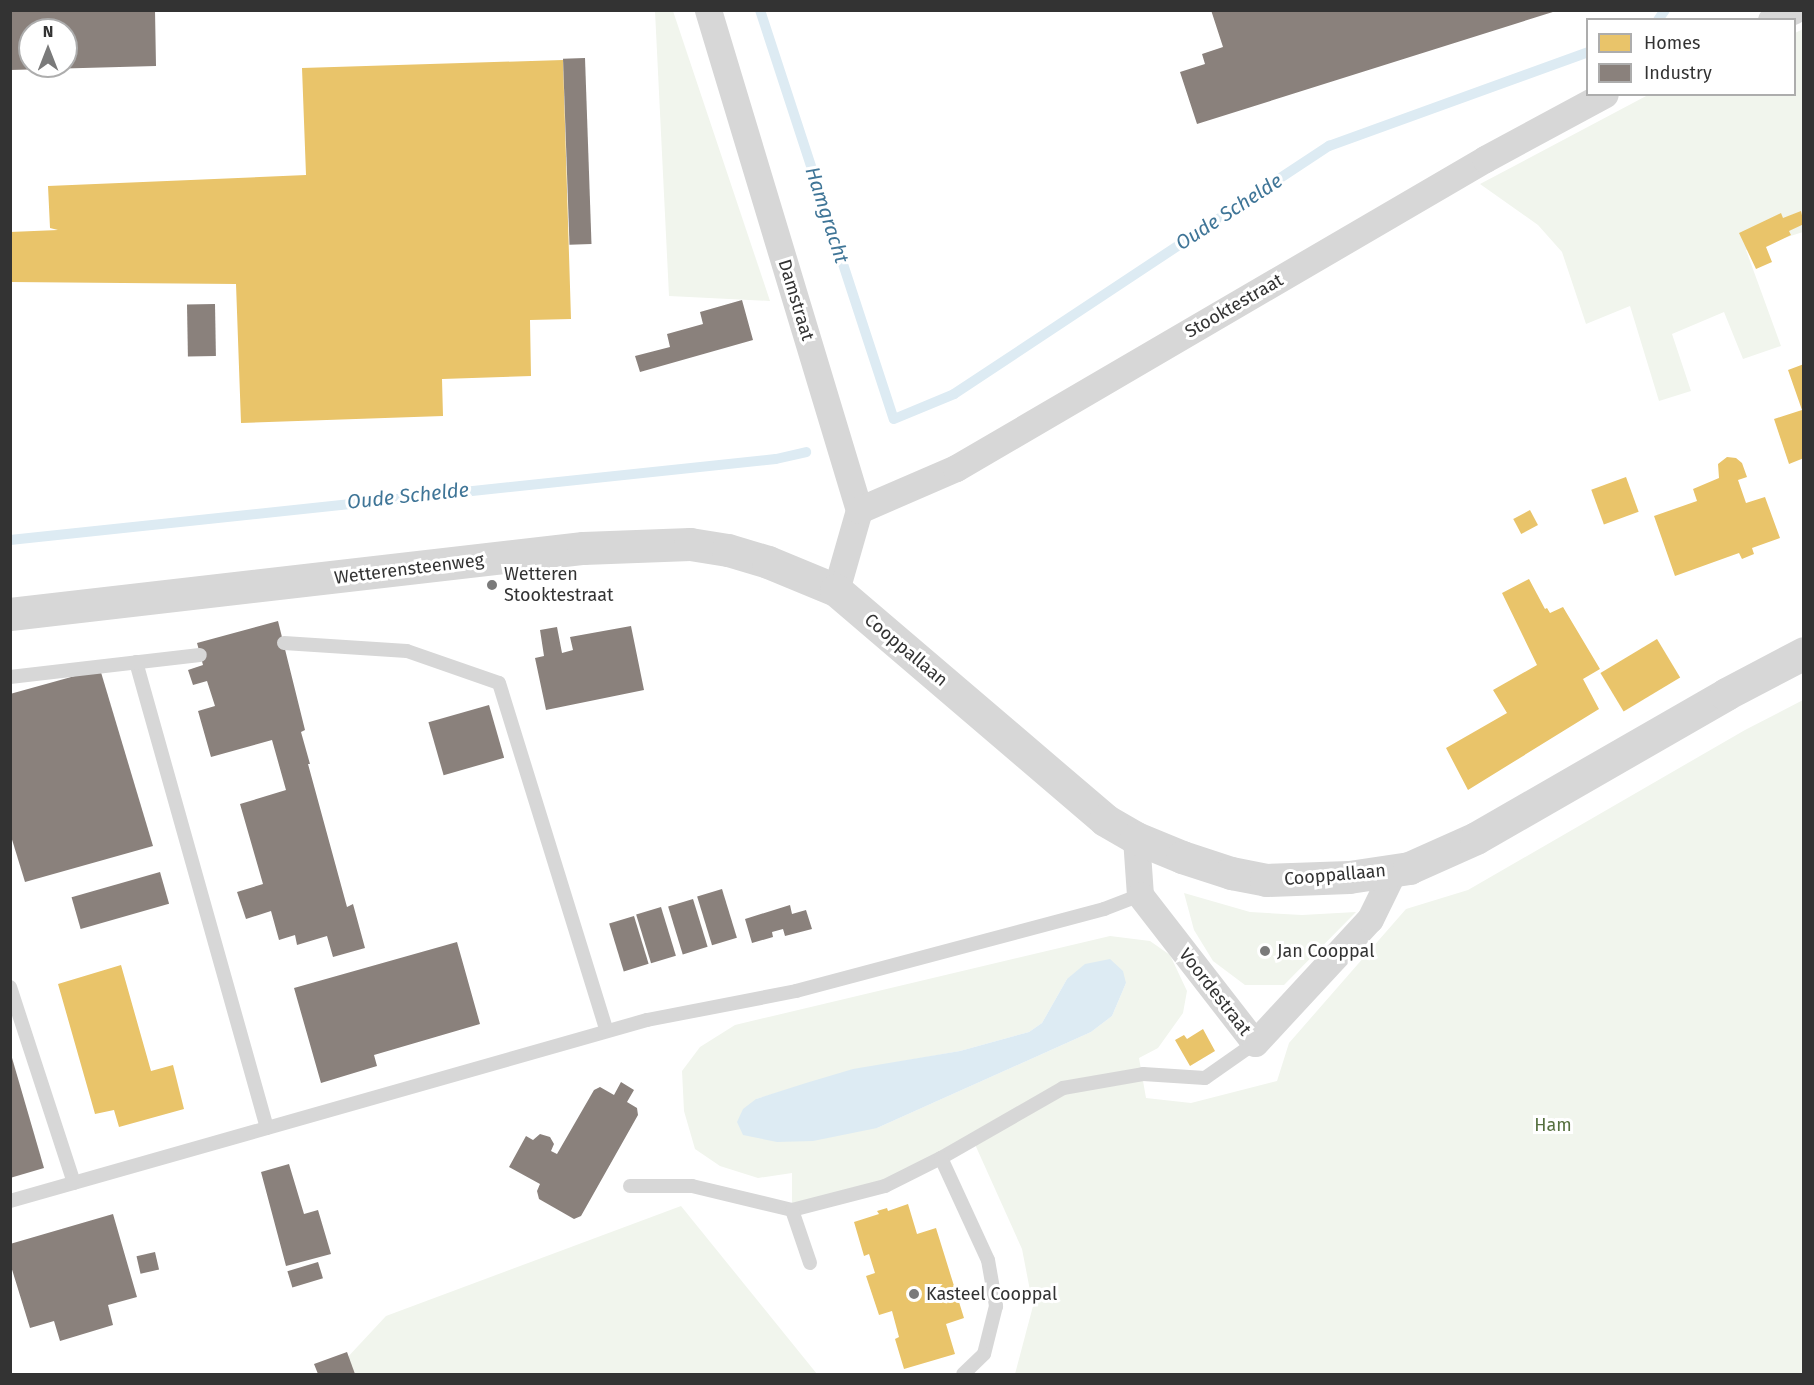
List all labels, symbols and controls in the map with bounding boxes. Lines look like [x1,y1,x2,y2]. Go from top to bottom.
north arrow [18,18,78,78]
legend [1586,18,1796,96]
text: N [43,22,53,41]
text: Homes [1644,32,1700,54]
text: Industry [1644,62,1712,84]
water label: Hamgracht [800,164,854,266]
water label: Oude Schelde [1171,169,1287,255]
street label: Damstraat [773,257,819,343]
street label: Stooktestraat [1181,269,1287,343]
water label: Oude Schelde [346,478,470,514]
street label: Wetterensteenweg [333,549,485,589]
place label: Wetteren Stooktestraat [504,564,614,606]
marker: Wetteren Stooktestraat [485,578,499,592]
street label: Cooppallaan [860,609,952,691]
street label: Cooppallaan [1283,860,1387,890]
place label: Jan Cooppal [1277,940,1374,962]
street label: Voordestraat [1174,944,1256,1040]
marker: Jan Cooppal [1258,944,1272,958]
park label: Ham [1534,1114,1572,1136]
place label: Kasteel Cooppal [926,1283,1057,1305]
marker: Kasteel Cooppal [907,1287,921,1301]

